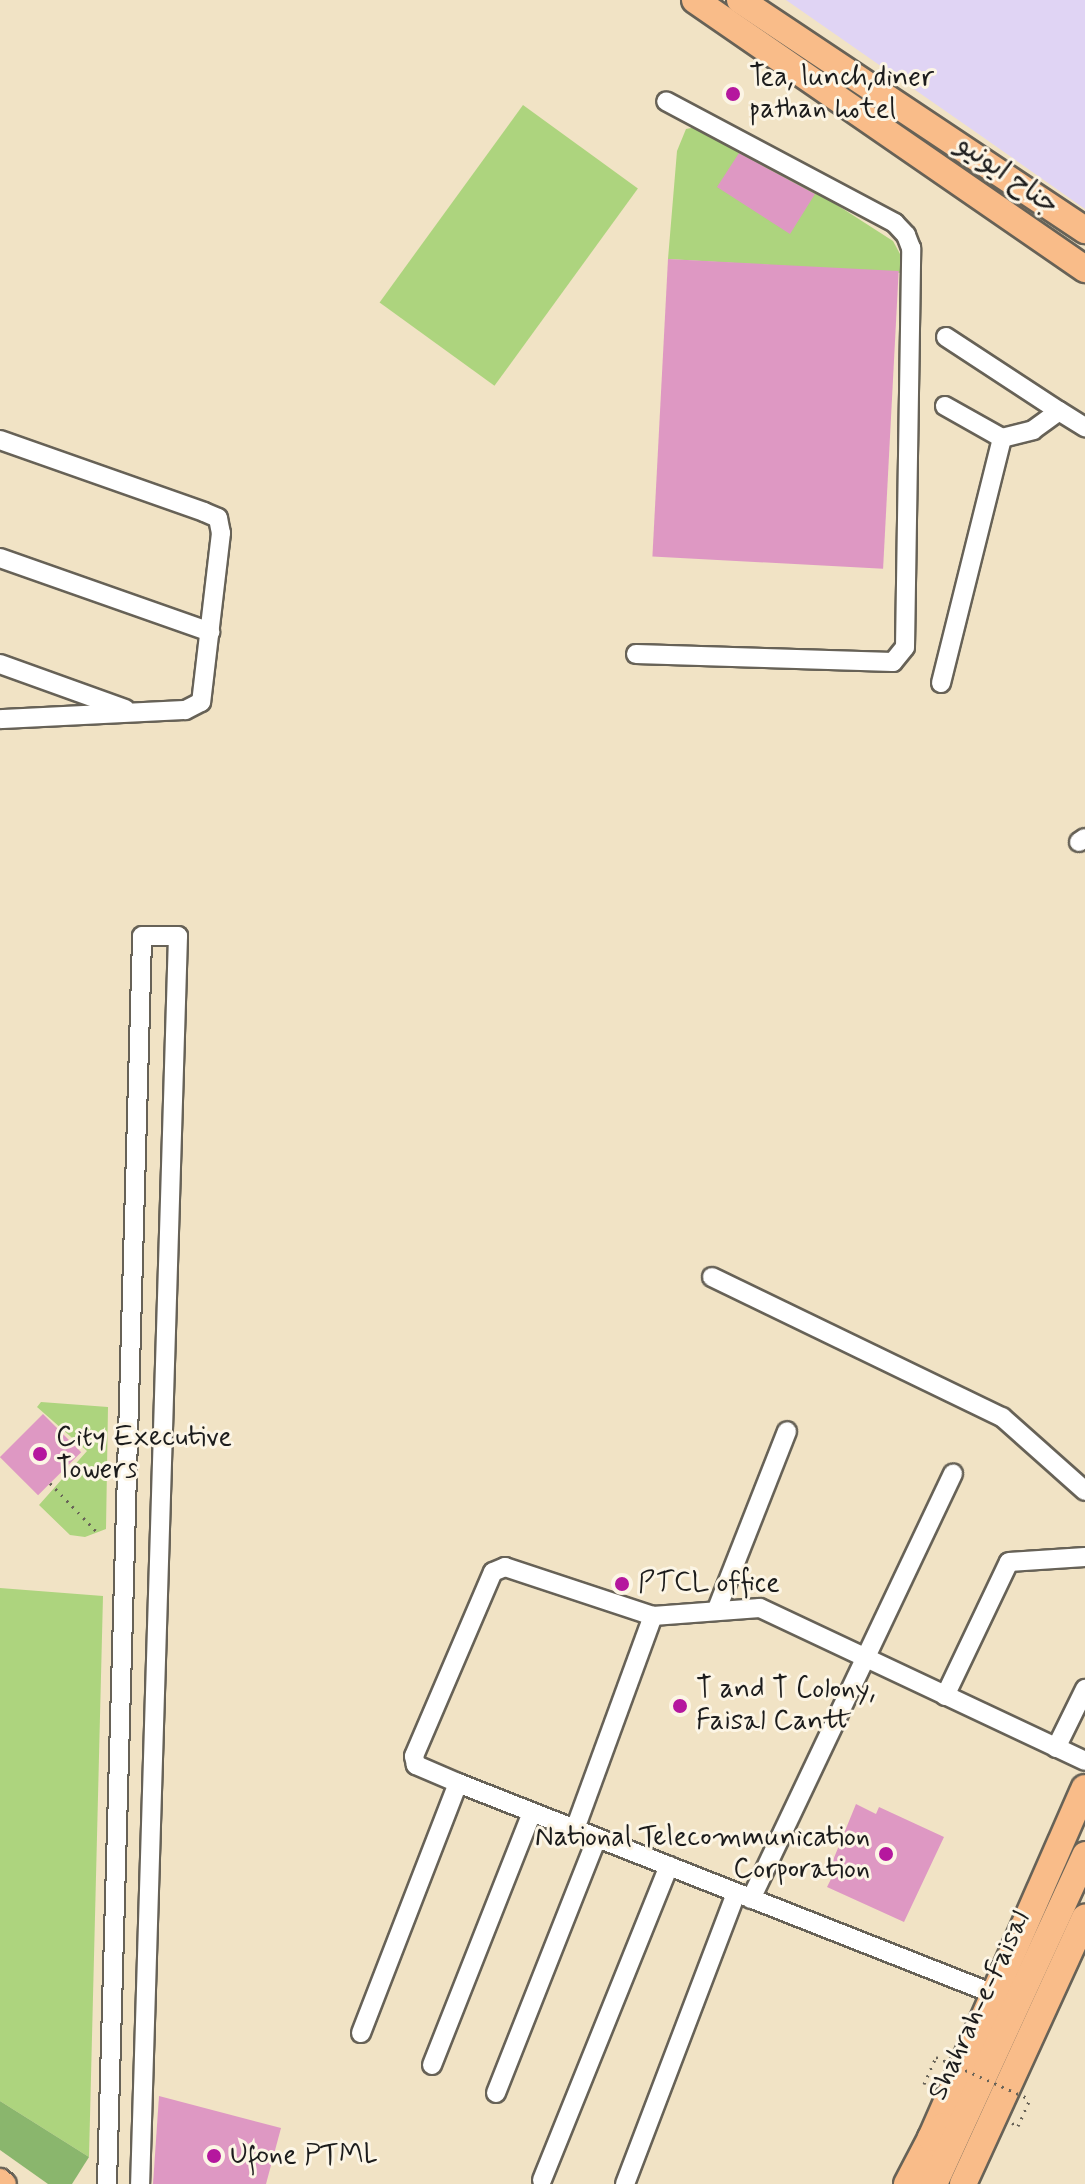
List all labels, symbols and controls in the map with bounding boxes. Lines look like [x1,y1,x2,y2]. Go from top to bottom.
place label: Tea, lunch,diner pathan hotel [749,61,932,127]
marker: Tea, lunch,diner pathan hotel [724,85,742,103]
street label: جناح ایونیو [949,129,1065,223]
place label: City Executive Towers [56,1421,231,1487]
marker: City Executive Towers [31,1445,49,1463]
place label: PTCL office [638,1567,780,1601]
marker: PTCL office [613,1575,631,1593]
place label: T and T Colony, Faisal Cantt [696,1673,885,1739]
marker: T and T Colony, Faisal Cantt [671,1697,689,1715]
place label: National Telecommunication Corporation [538,1821,870,1887]
marker: National Telecommunication Corporation [877,1845,895,1863]
street label: Shahrah-e-Faisal [921,1906,1039,2106]
place label: Ufone PTML [230,2139,380,2173]
marker: Ufone PTML [205,2147,223,2165]

